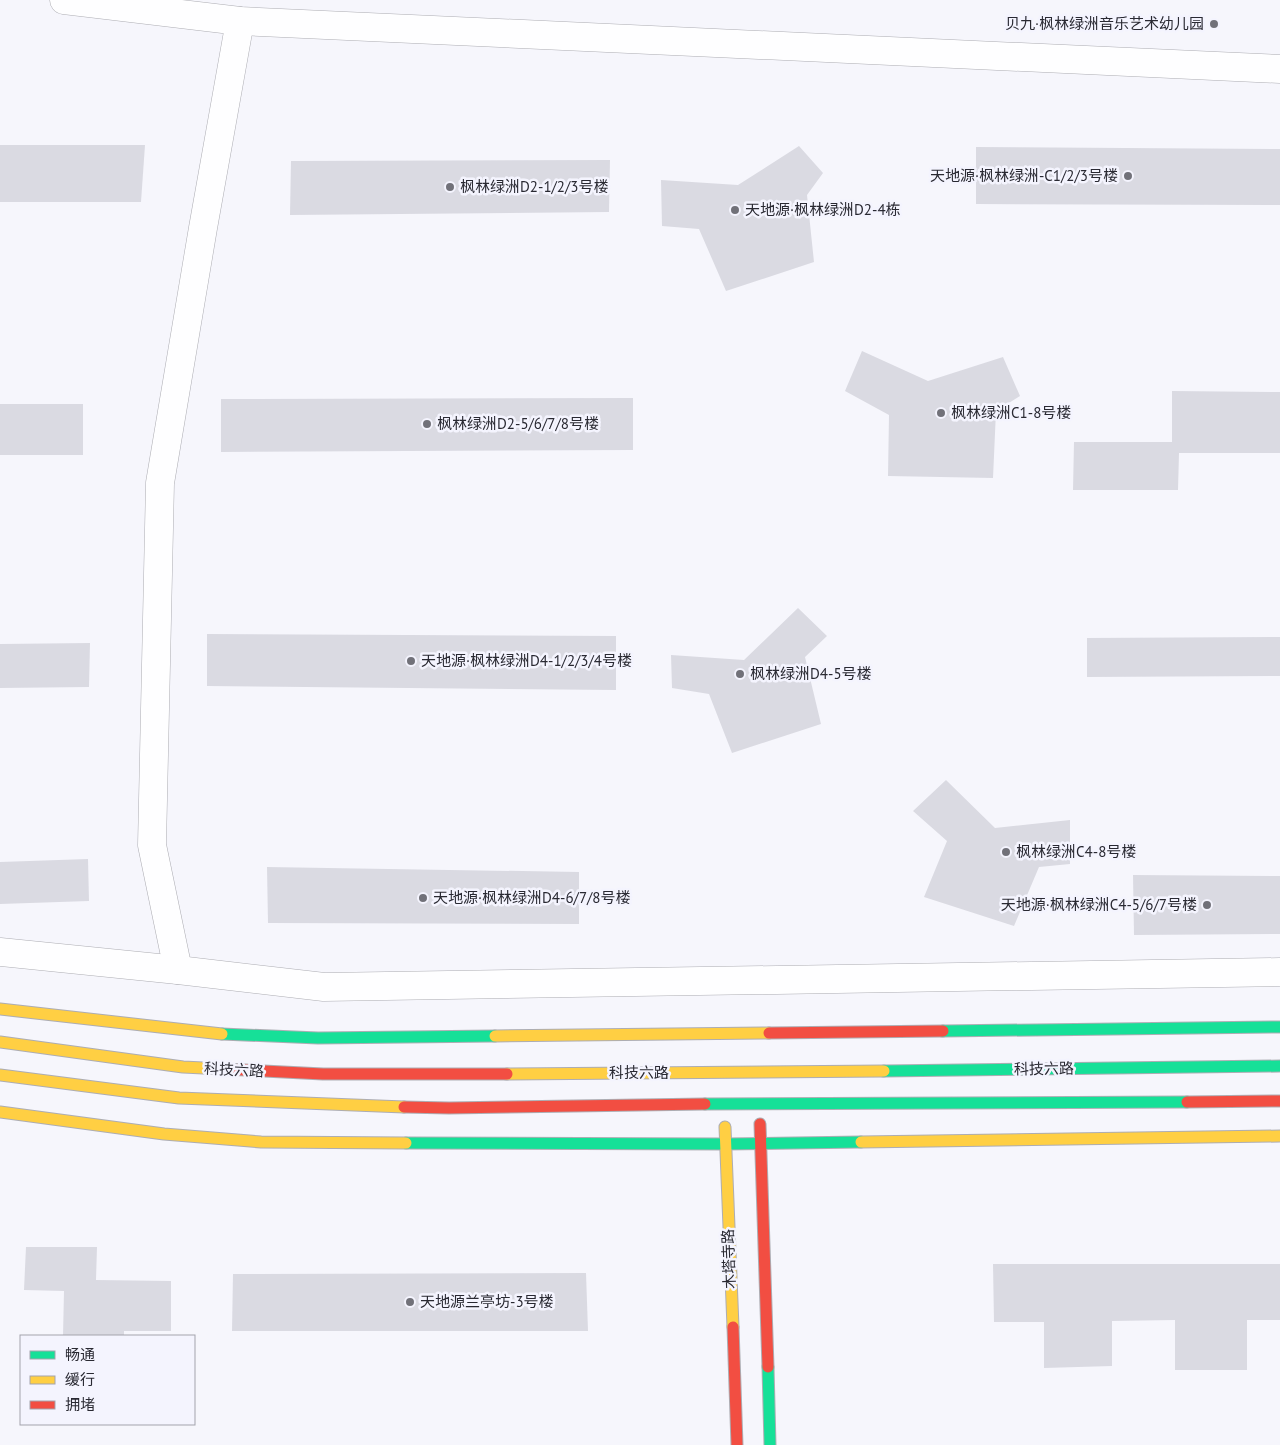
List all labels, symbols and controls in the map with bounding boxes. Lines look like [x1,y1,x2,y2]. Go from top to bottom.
place label: 贝九·枫林绿洲音乐艺术幼儿园 [1005,14,1204,33]
marker: 贝九·枫林绿洲音乐艺术幼儿园 [1208,18,1220,30]
place label: 天地源·枫林绿洲-C1/2/3号楼 [930,166,1118,185]
marker: 天地源·枫林绿洲-C1/2/3号楼 [1122,170,1134,182]
place label: 枫林绿洲D2-1/2/3号楼 [460,177,609,196]
marker: 枫林绿洲D2-1/2/3号楼 [444,181,456,193]
place label: 天地源·枫林绿洲D2-4栋 [745,200,901,219]
marker: 天地源·枫林绿洲D2-4栋 [729,204,741,216]
place label: 枫林绿洲C1-8号楼 [951,403,1071,422]
marker: 枫林绿洲C1-8号楼 [935,407,947,419]
place label: 枫林绿洲D2-5/6/7/8号楼 [437,414,599,433]
marker: 枫林绿洲D2-5/6/7/8号楼 [421,418,433,430]
place label: 天地源·枫林绿洲D4-1/2/3/4号楼 [421,651,632,670]
marker: 天地源·枫林绿洲D4-1/2/3/4号楼 [405,655,417,667]
place label: 枫林绿洲D4-5号楼 [750,664,872,683]
marker: 枫林绿洲D4-5号楼 [734,668,746,680]
place label: 枫林绿洲C4-8号楼 [1016,842,1136,861]
marker: 枫林绿洲C4-8号楼 [1000,846,1012,858]
place label: 天地源·枫林绿洲D4-6/7/8号楼 [433,888,631,907]
marker: 天地源·枫林绿洲D4-6/7/8号楼 [417,892,429,904]
place label: 天地源·枫林绿洲C4-5/6/7号楼 [1001,895,1197,914]
marker: 天地源·枫林绿洲C4-5/6/7号楼 [1201,899,1213,911]
street label: 科技六路 [204,1058,264,1081]
street label: 科技六路 [1014,1058,1074,1079]
street label: 科技六路 [609,1063,669,1082]
street label: 木塔寺路 [718,1229,739,1289]
place label: 天地源兰亭坊-3号楼 [420,1292,554,1311]
marker: 天地源兰亭坊-3号楼 [404,1296,416,1308]
legend [20,1335,195,1425]
text: 畅通 [65,1345,95,1364]
text: 缓行 [65,1370,95,1389]
text: 拥堵 [65,1395,95,1414]

